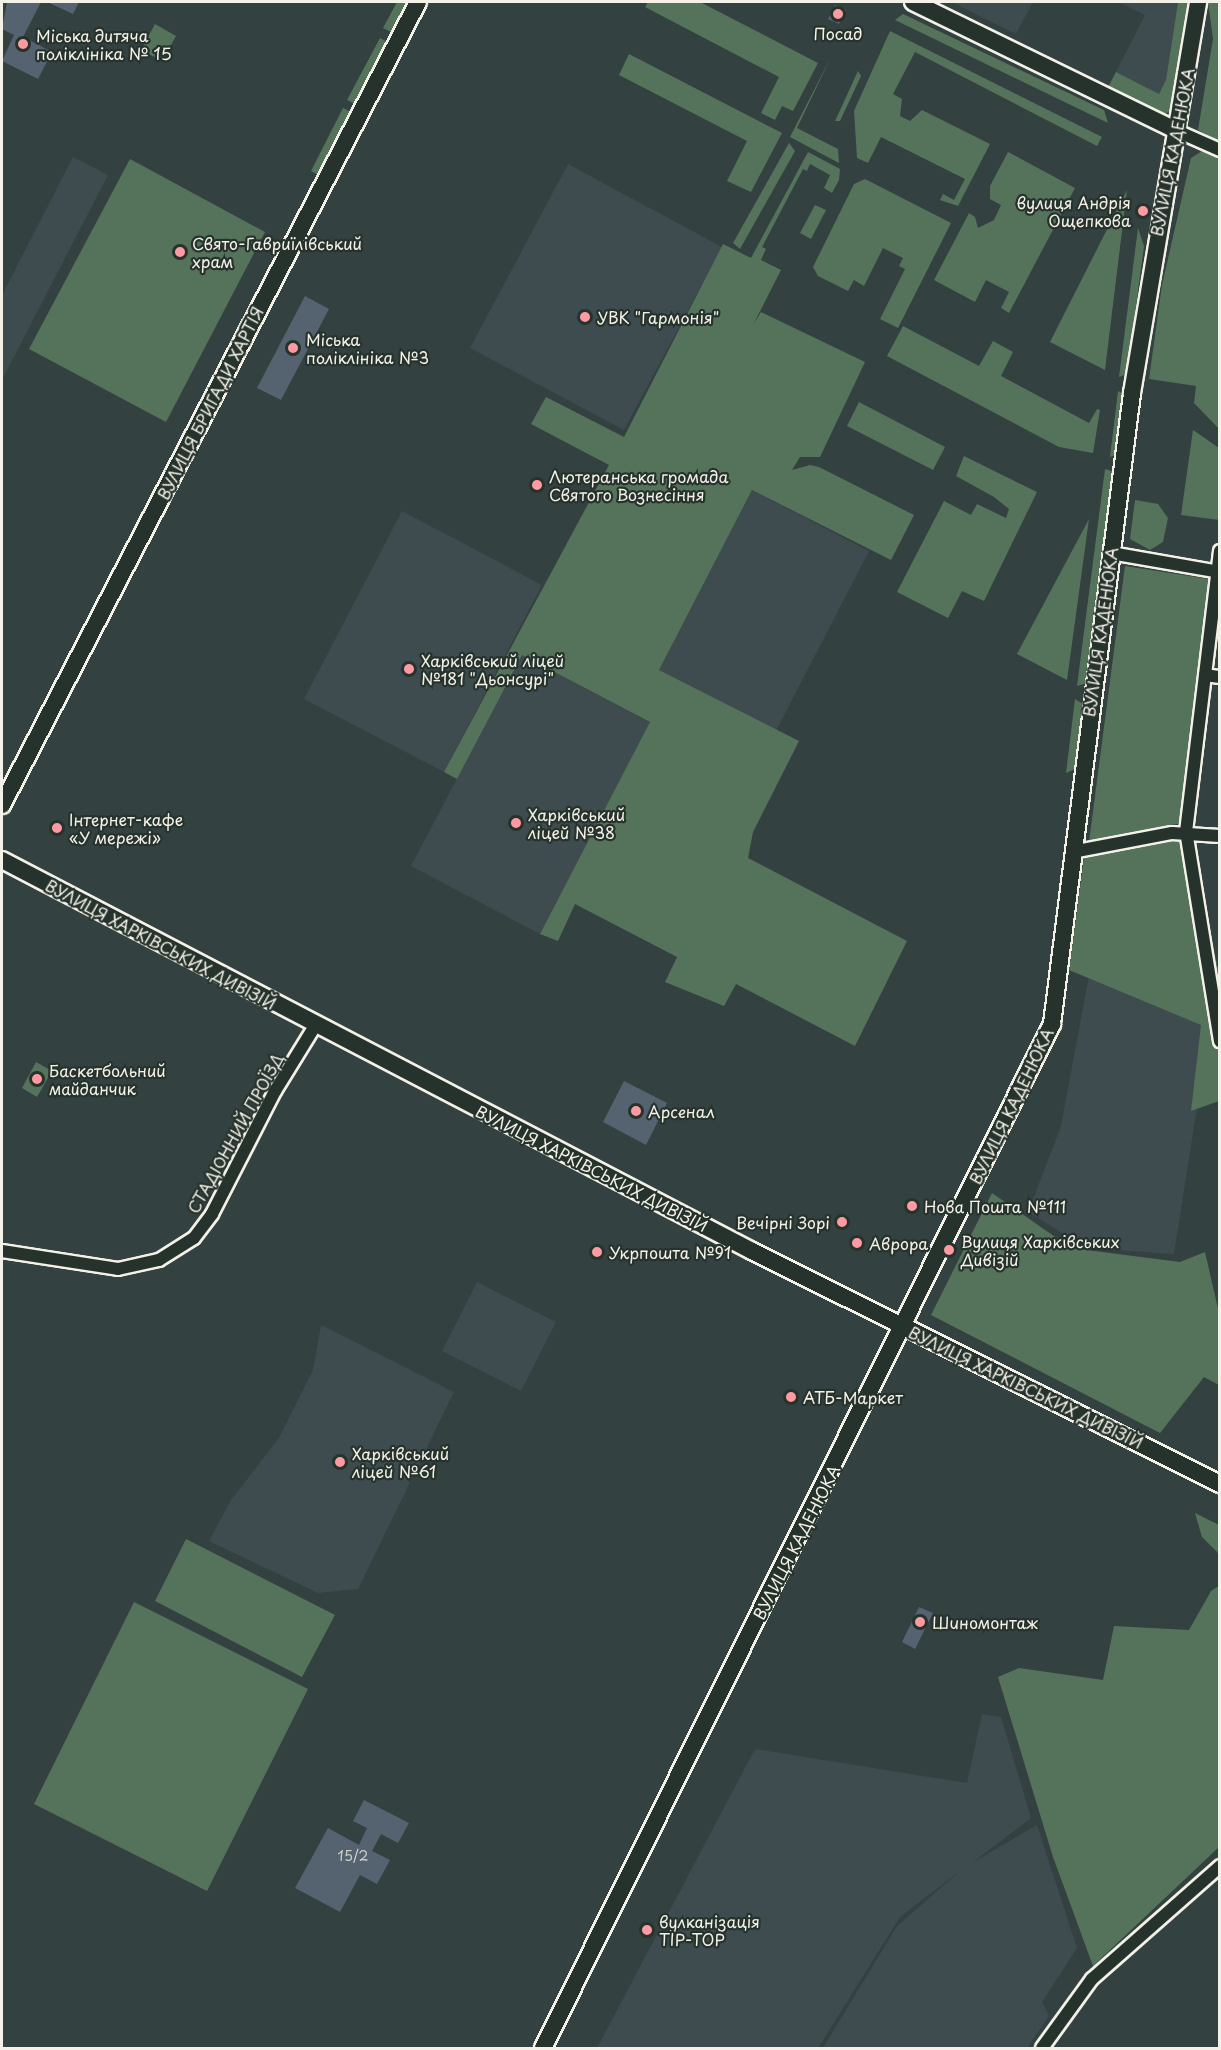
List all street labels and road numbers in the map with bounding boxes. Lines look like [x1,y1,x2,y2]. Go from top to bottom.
street label: ВУЛИЦЯ КАДЕНЮКА [1146,66,1198,238]
street label: ВУЛИЦЯ БРИГАДИ ХАРТІЯ [153,303,267,503]
street label: ВУЛИЦЯ КАДЕНЮКА [1079,546,1121,718]
street label: ВУЛИЦЯ ХАРКІВСЬКИХ ДИВІЗІЙ [42,875,280,1013]
street label: ВУЛИЦЯ КАДЕНЮКА [965,1025,1057,1187]
street label: СТАДІОННИЙ ПРОЇЗД [183,1049,287,1217]
street label: ВУЛИЦЯ ХАРКІВСЬКИХ ДИВІЗІЙ [472,1101,712,1235]
street label: ВУЛИЦЯ ХАРКІВСЬКИХ ДИВІЗІЙ [905,1322,1147,1452]
street label: ВУЛИЦЯ КАДЕНЮКА [749,1461,843,1623]

